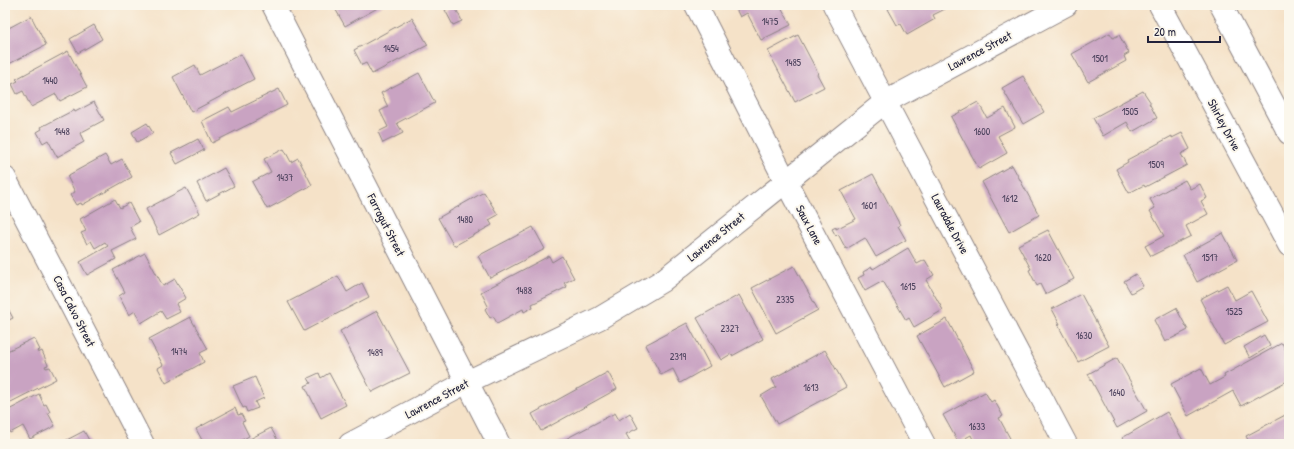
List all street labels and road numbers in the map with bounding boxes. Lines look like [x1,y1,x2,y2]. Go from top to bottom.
street label: Lawrence Street [945,26,1015,74]
street label: Shirley Drive [1204,96,1245,154]
street label: Farragut Street [363,190,410,260]
street label: Lauradale Drive [927,191,974,257]
street label: Saux Lane [792,202,827,248]
street label: Lawrence Street [683,208,749,265]
street label: Casa Calvo Street [49,272,100,350]
street label: Lawrence Street [402,374,472,422]

